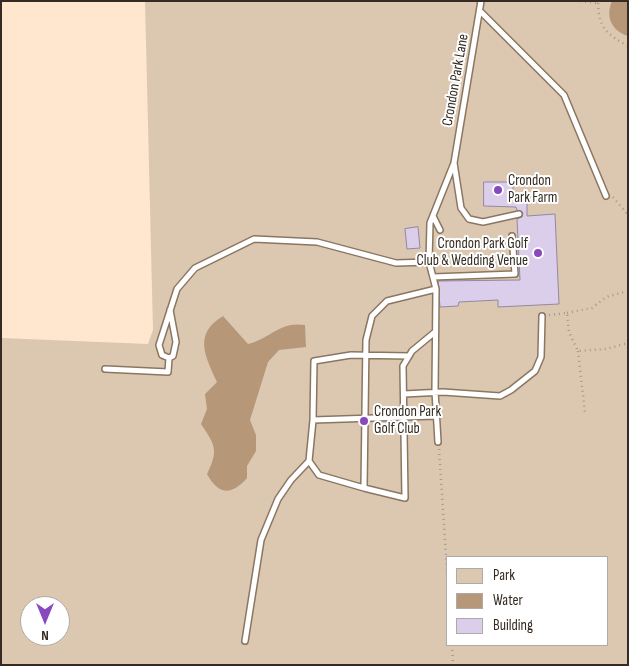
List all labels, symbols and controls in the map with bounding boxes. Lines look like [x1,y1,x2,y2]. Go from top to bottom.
street label: Crondon Park Lane [439,32,473,128]
place label: Crondon Park Farm [508,172,557,207]
marker: Crondon Park Farm [492,184,504,196]
place label: Crondon Park Golf Club & Wedding Venue [416,235,528,270]
marker: Crondon Park Golf Club & Wedding Venue [532,247,544,259]
place label: Crondon Park Golf Club [374,403,441,438]
marker: Crondon Park Golf Club [358,415,370,427]
legend [446,556,609,646]
text: Park [493,566,515,585]
text: Water [493,591,523,610]
north arrow [20,596,70,646]
text: Building [493,616,533,635]
text: N [41,627,49,644]

